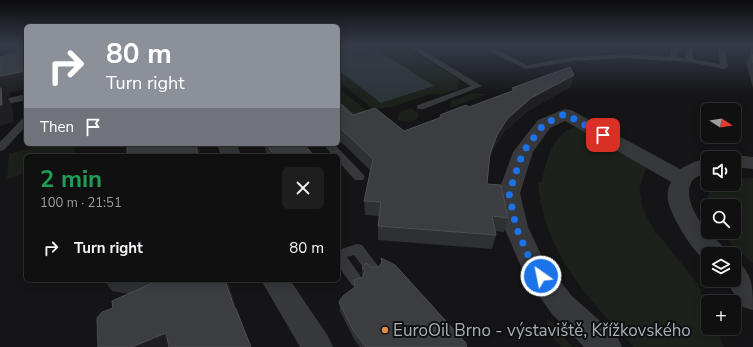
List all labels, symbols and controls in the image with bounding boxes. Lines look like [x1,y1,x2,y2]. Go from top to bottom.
text: 80 m [106,35,172,73]
icon: right [40,40,92,92]
text: Turn right [106,71,185,95]
north arrow [701,103,741,143]
map controls [701,103,741,335]
icon: arrive [82,116,104,138]
text: Then [40,117,74,137]
pin [586,118,620,152]
icon: arrive [592,124,614,146]
button: sound [701,151,741,191]
text: 2 min [40,163,102,195]
button: close [282,167,324,209]
text: 100 m · 21:51 [40,194,122,212]
button: search [701,199,741,239]
icon: right [40,237,62,259]
text: Turn right [74,238,143,258]
text: 80 m [289,238,324,258]
button: layers [701,247,741,287]
position arrow [520,255,562,297]
button: + [701,295,741,335]
place label: EuroOil Brno - výstaviště, Křížkovského [393,319,691,342]
marker: EuroOil Brno - výstaviště, Křížkovského [380,325,390,335]

